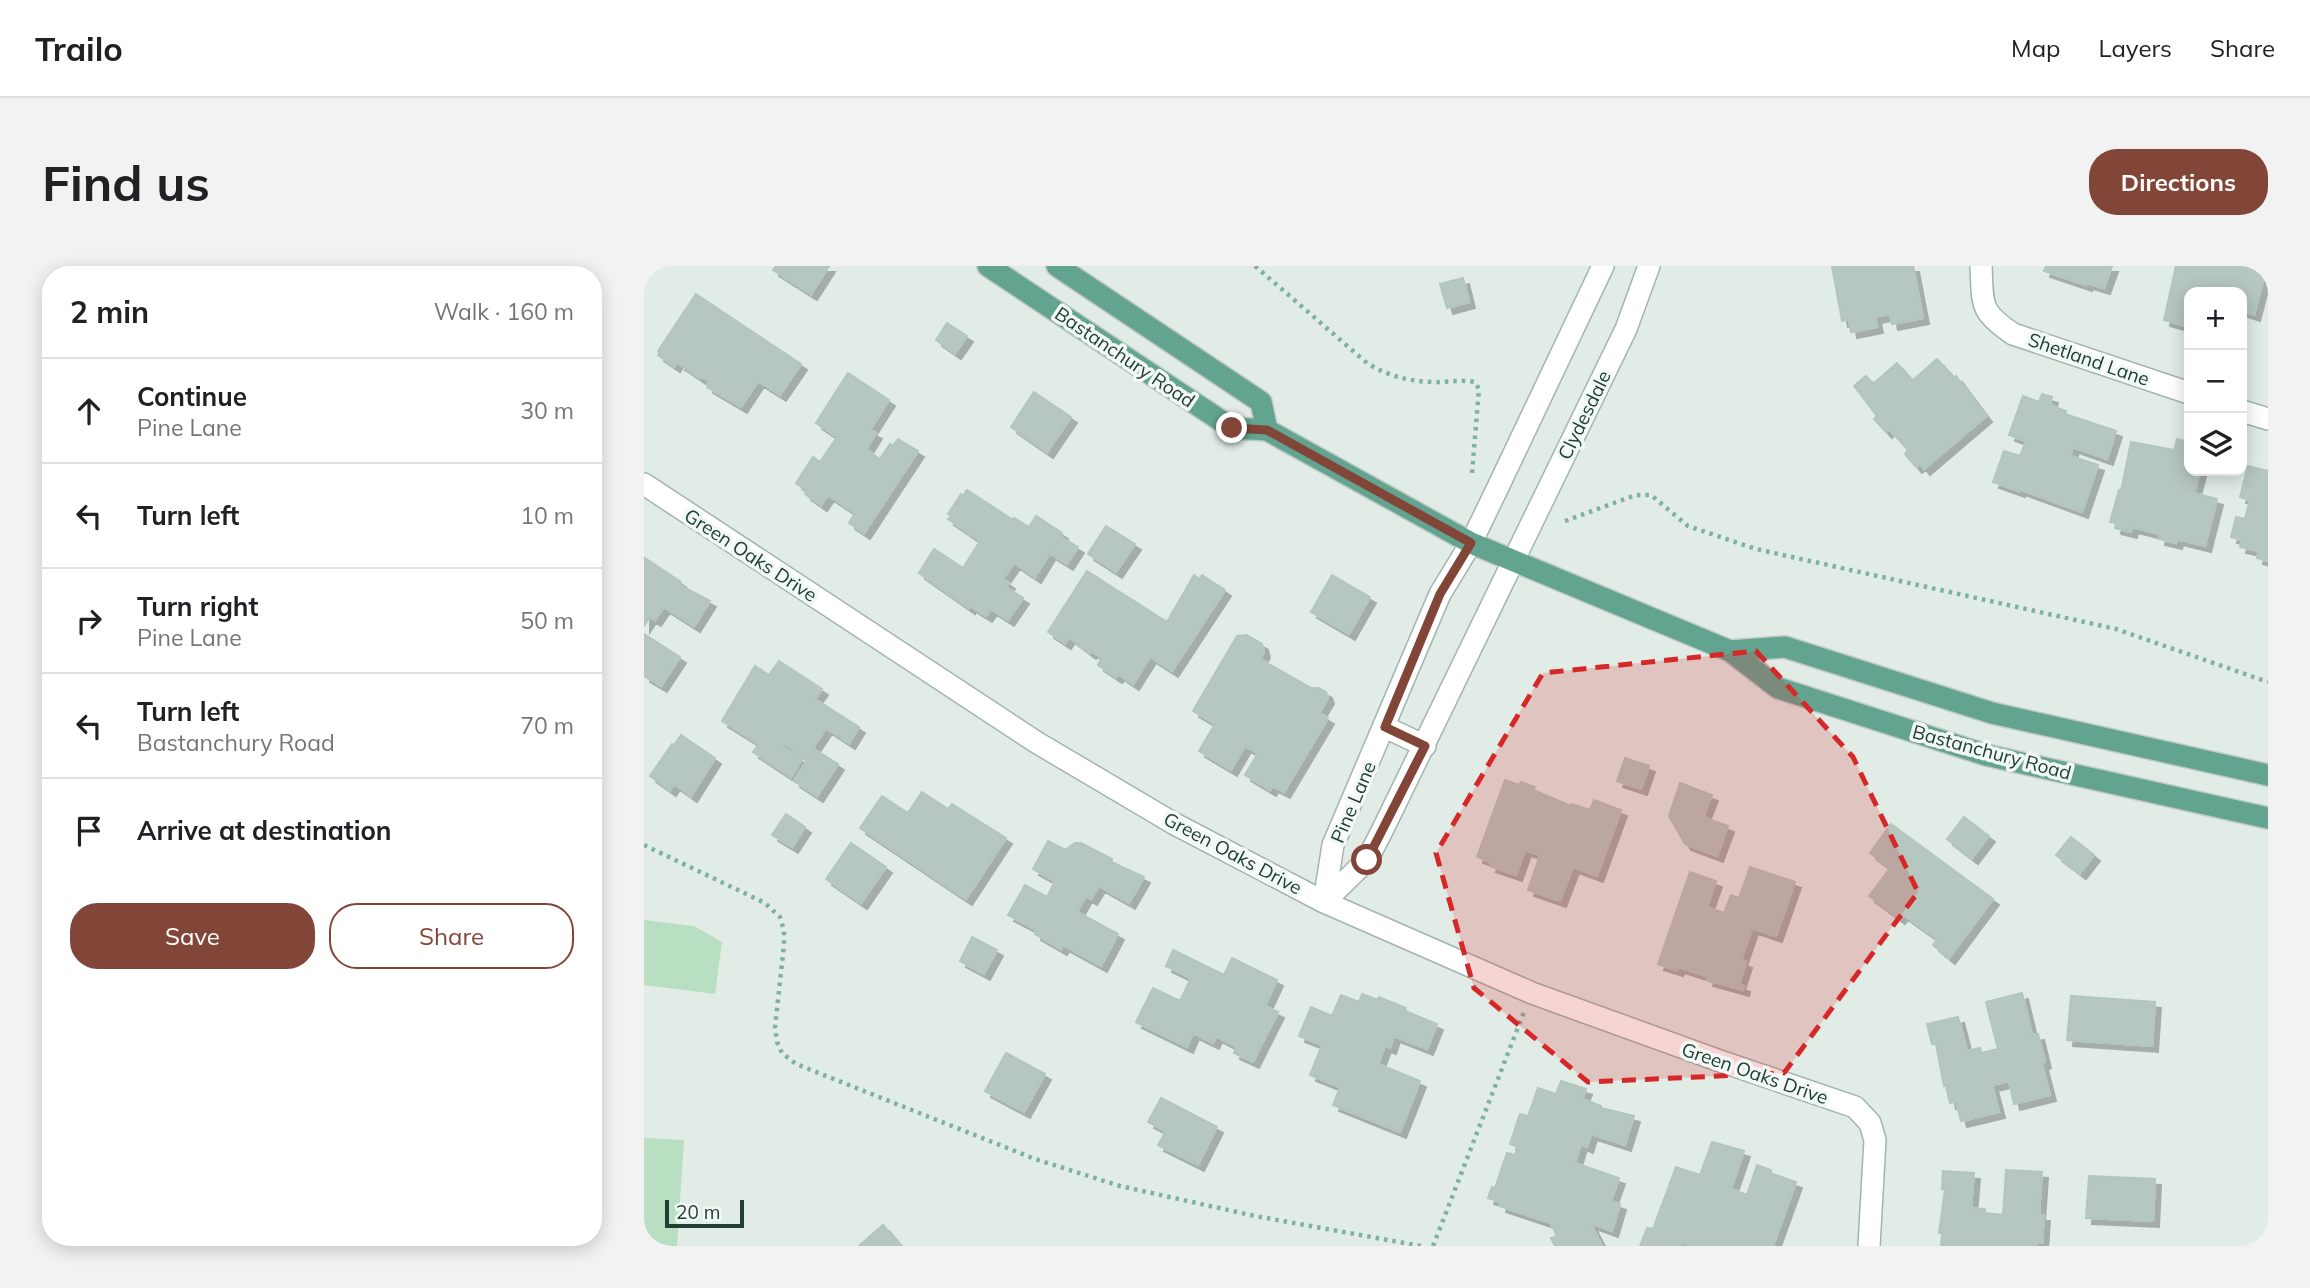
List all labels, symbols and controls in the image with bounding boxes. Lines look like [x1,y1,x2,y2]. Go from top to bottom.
text: Trailo [35,28,123,69]
text: Map [2011,33,2060,63]
text: Layers [2098,33,2172,63]
text: Share [2210,33,2275,63]
button: Directions [2089,149,2268,215]
text: Find us [42,152,210,213]
map controls [2184,287,2247,476]
button: + [2184,287,2247,350]
text: 2 min [70,293,149,331]
text: Walk · 160 m [434,297,574,326]
street label: Bastanchury Road [1051,301,1199,413]
street label: Shetland Lane [2025,327,2153,391]
button: − [2184,350,2247,413]
street label: Clydesdale [1552,366,1616,464]
text: Continue [137,380,247,413]
icon: ahead [70,392,108,430]
text: 30 m [520,396,574,425]
route end [1216,412,1247,443]
text: Pine Lane [137,413,242,442]
button: layers [2184,413,2247,476]
icon: left [70,497,108,535]
text: Turn left [137,499,239,532]
text: 10 m [520,501,574,530]
street label: Green Oaks Drive [680,503,822,607]
text: Turn right [137,590,258,623]
icon: right [70,602,108,640]
text: 50 m [520,606,574,635]
text: Pine Lane [137,623,242,652]
text: Turn left [137,695,239,728]
icon: left [70,707,108,745]
text: 70 m [520,711,574,740]
street label: Bastanchury Road [1910,719,2074,785]
text: Bastanchury Road [137,728,335,757]
street label: Pine Lane [1325,757,1381,847]
street label: Green Oaks Drive [1160,806,1306,900]
icon: arrive [70,812,108,850]
text: Arrive at destination [137,814,392,847]
route start [1351,844,1382,875]
button: Save [70,903,315,969]
button: Share [329,903,574,969]
street label: Green Oaks Drive [1679,1037,1831,1109]
scale bar [665,1197,744,1229]
text: 20 m [676,1200,720,1224]

